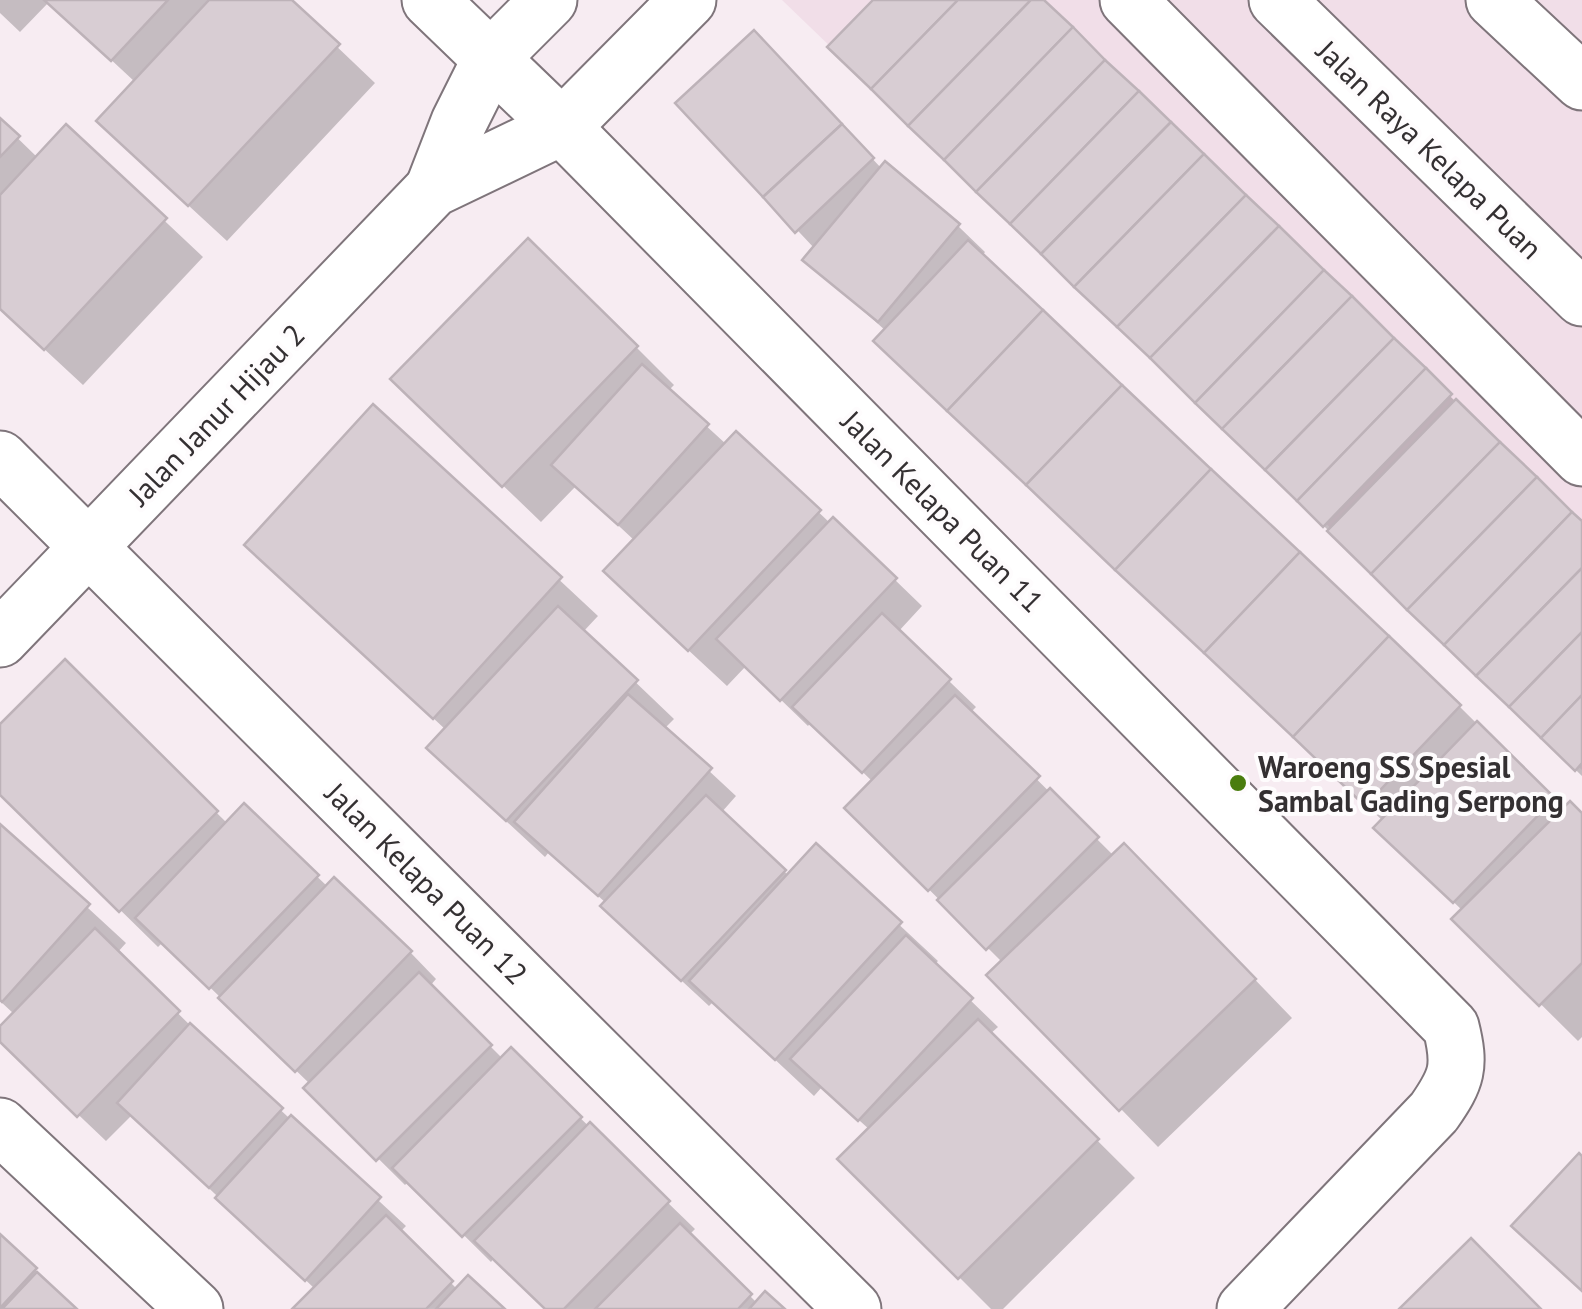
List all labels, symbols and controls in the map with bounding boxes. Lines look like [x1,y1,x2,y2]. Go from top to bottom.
street label: Jalan Raya Kelapa Puan [1307,30,1551,267]
street label: Jalan Janur Hijau 2 [118,315,313,514]
street label: Jalan Kelapa Puan 11 [832,400,1052,620]
place label: Waroeng SS Spesial Sambal Gading Serpong [1258,747,1564,820]
street label: Jalan Kelapa Puan 12 [316,772,536,992]
marker: Waroeng SS Spesial Sambal Gading Serpong [1227,772,1249,794]

